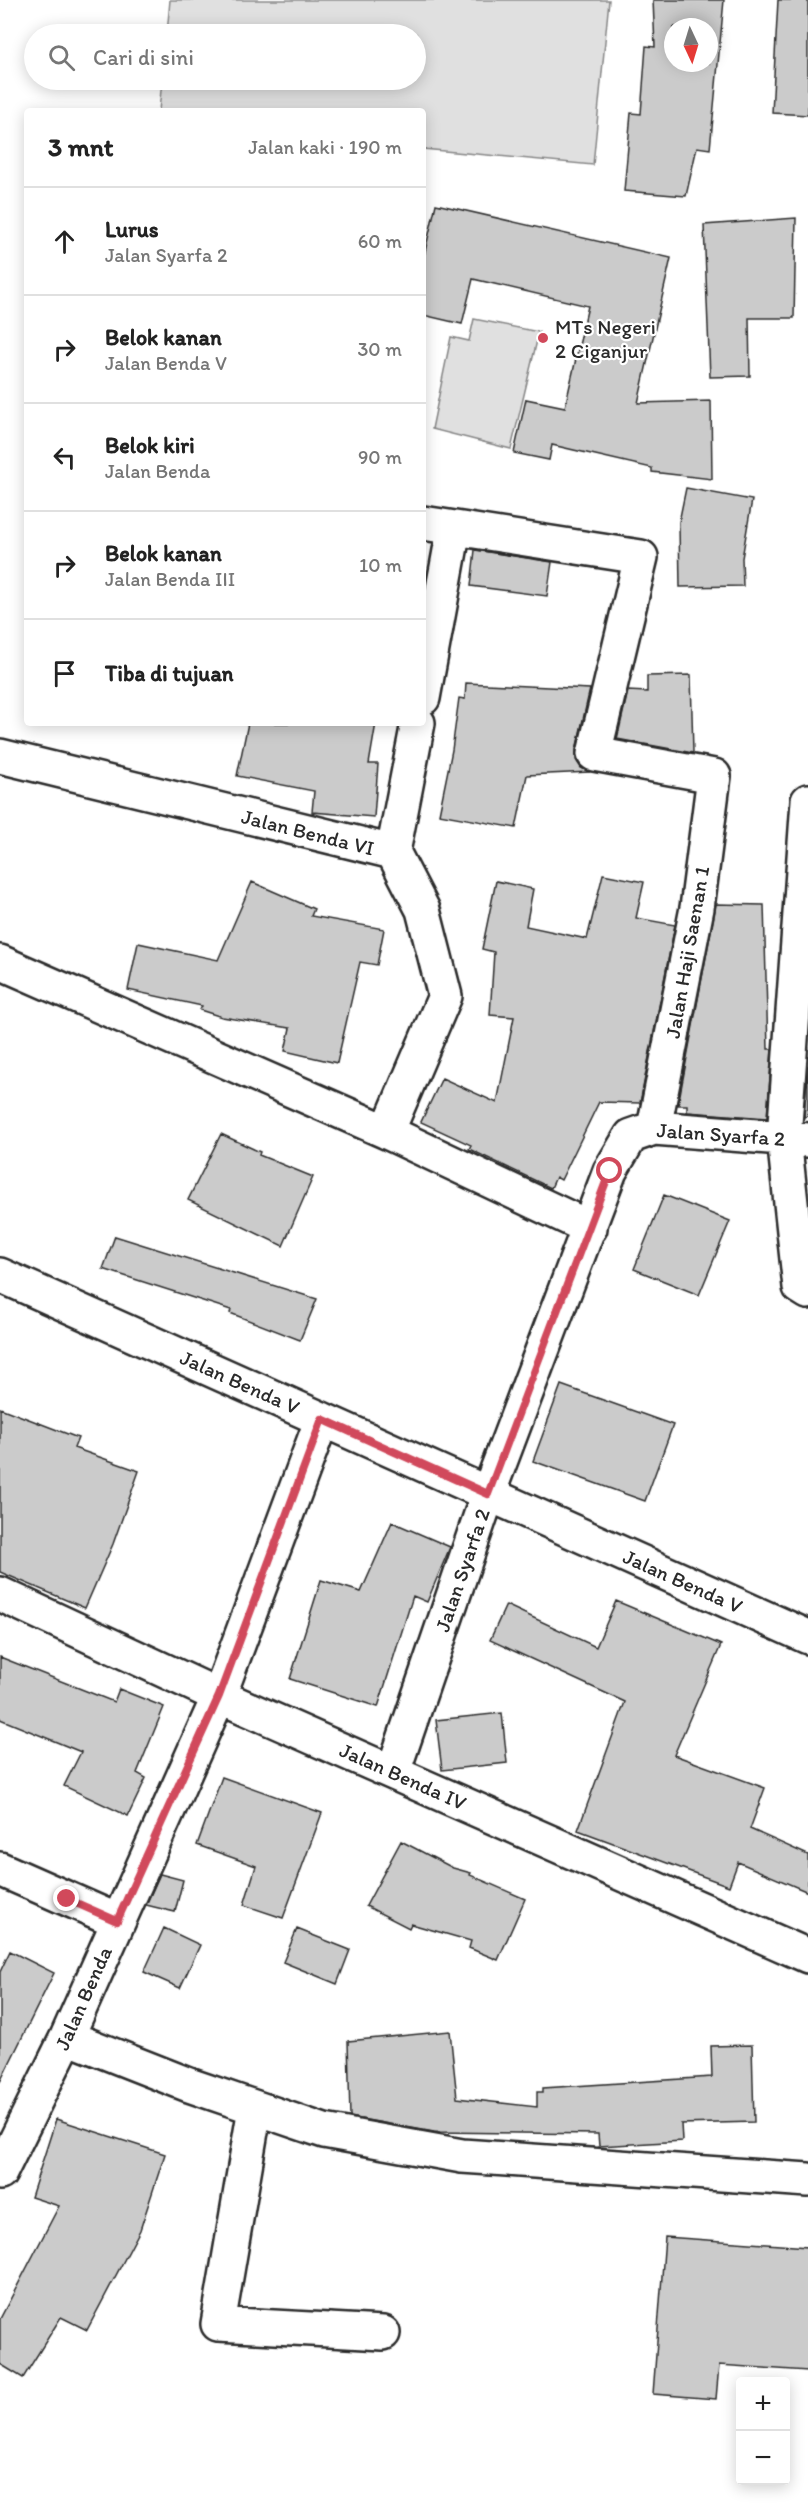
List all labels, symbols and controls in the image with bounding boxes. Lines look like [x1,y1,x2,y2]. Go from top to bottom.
north arrow [664,18,718,72]
search box [24,24,426,90]
icon: search [45,41,78,74]
text: Cari di sini [93,44,194,71]
text: 3 mnt [48,131,114,163]
text: Jalan kaki · 190 m [248,135,402,159]
text: Lurus [105,216,159,243]
icon: ahead [48,225,81,258]
text: 60 m [358,229,402,253]
text: Jalan Syarfa 2 [105,243,227,267]
place label: MTs Negeri 2 Ciganjur [555,314,656,363]
text: Belok kanan [105,324,222,351]
marker: MTs Negeri 2 Ciganjur [536,331,550,345]
icon: right [48,333,81,366]
text: 30 m [357,337,402,361]
text: Jalan Benda V [105,351,227,375]
text: Belok kiri [105,432,195,459]
icon: left [48,441,81,474]
text: 90 m [358,445,402,469]
text: Jalan Benda [105,459,211,483]
text: Belok kanan [105,540,222,567]
icon: right [48,549,81,582]
text: 10 m [359,553,402,577]
text: Jalan Benda III [105,567,235,591]
icon: arrive [48,657,81,690]
text: Tiba di tujuan [105,660,234,687]
street label: Jalan Benda VI [239,803,377,861]
street label: Jalan Haji Saenan 1 [660,864,714,1040]
street label: Jalan Syarfa 2 [656,1117,786,1151]
route start [596,1157,622,1183]
street label: Jalan Benda V [177,1345,304,1420]
street label: Jalan Syarfa 2 [429,1505,495,1635]
street label: Jalan Benda V [620,1544,747,1619]
street label: Jalan Benda IV [336,1737,471,1815]
route end [53,1885,79,1911]
street label: Jalan Benda [49,1942,117,2054]
map controls [736,2377,790,2485]
button: + [736,2377,790,2431]
button: − [736,2431,790,2485]

